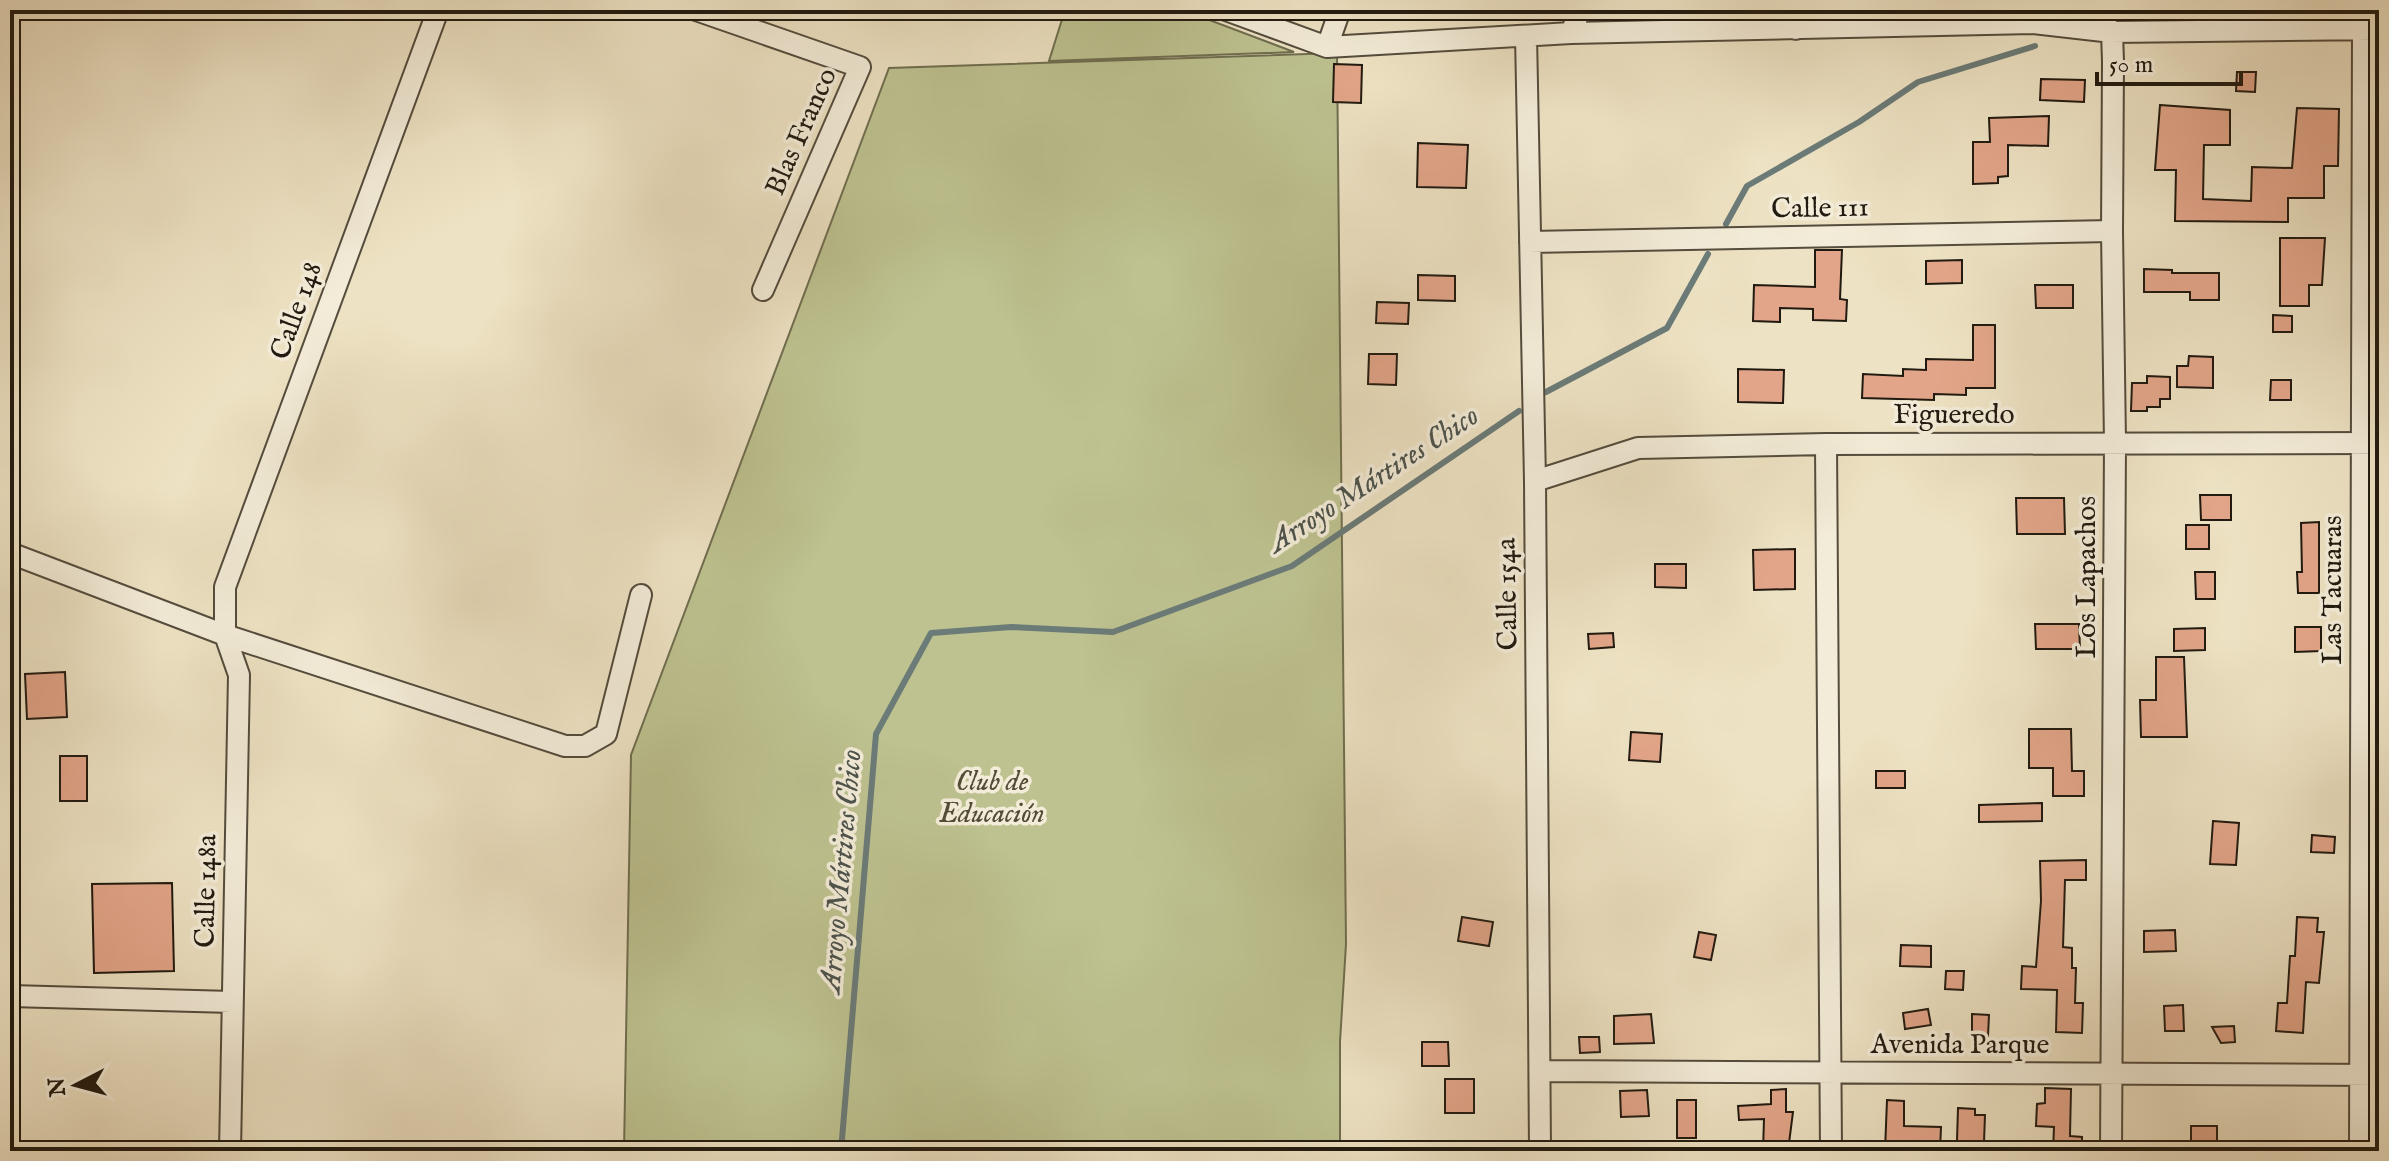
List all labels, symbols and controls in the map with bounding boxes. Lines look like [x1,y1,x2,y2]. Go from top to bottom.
scale bar [2097,36,2241,86]
text: 50 m [2109,50,2153,81]
street label: Blas Franco [758,63,846,201]
street label: Calle 111 [1771,191,1869,227]
street label: Calle 148 [263,257,331,365]
water label: Arroyo Mártires Chico [1259,398,1487,564]
street label: Figueredo [1894,398,2014,433]
street label: Los Lapachos [2070,496,2105,658]
street label: Las Tacuaras [2316,515,2351,665]
street label: Calle 154a [1490,537,1526,651]
water label: Arroyo Mártires Chico [812,748,872,997]
park label: Club de Educación [938,765,1045,832]
street label: Calle 148a [189,833,226,948]
street label: Avenida Parque [1870,1028,2049,1063]
north arrow [36,1045,116,1125]
text: N [43,1076,73,1099]

